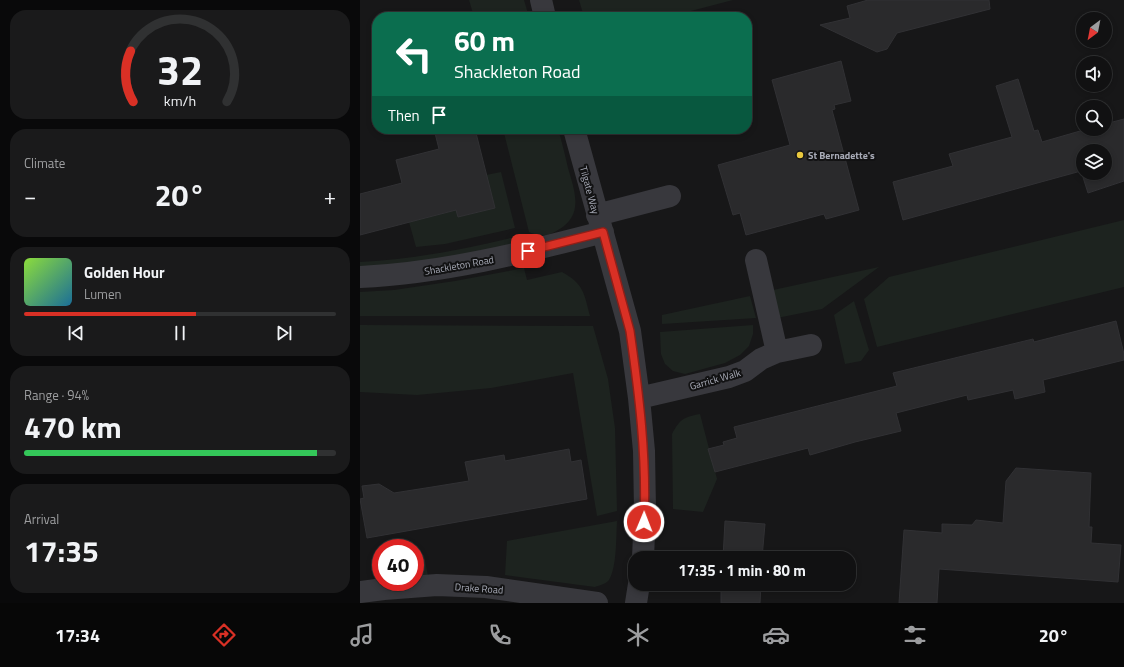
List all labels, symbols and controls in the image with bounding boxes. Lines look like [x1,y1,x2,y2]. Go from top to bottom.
north arrow [1076,12,1112,48]
map controls [1076,12,1112,180]
text: 60 m [454,19,515,62]
icon: left [388,28,440,80]
text: 32 [157,38,203,101]
button: sound [1076,56,1112,92]
text: Shackleton Road [454,58,581,85]
text: km/h [164,90,196,112]
button: search [1076,100,1112,136]
text: Then [388,104,420,127]
icon: arrive [428,104,450,126]
button: layers [1076,144,1112,180]
place label: St Bernadette's [808,148,875,163]
marker: St Bernadette's [795,150,805,160]
text: Climate [24,153,65,173]
street label: Tilgate Way [576,164,603,216]
text: 20° [155,172,205,218]
text: − [24,179,36,213]
text: + [324,179,336,213]
pin [511,234,545,268]
icon: arrive [517,240,539,262]
street label: Shackleton Road [423,252,495,279]
text: Golden Hour [84,261,165,284]
text: Lumen [84,284,121,304]
icon: previous [65,322,87,344]
icon: pause [169,322,191,344]
icon: next [273,322,295,344]
street label: Garrick Walk [688,365,743,394]
text: Range · 94% [24,385,89,405]
text: 470 km [24,404,122,450]
position arrow [623,501,665,543]
text: Arrival [24,509,59,529]
text: 17:35 [24,528,99,574]
speed limit sign: 40 [372,539,424,591]
text: 17:35 · 1 min · 80 m [678,559,806,582]
street label: Drake Road [454,579,504,598]
icon: directions [210,621,238,649]
icon: music [348,621,376,649]
icon: phone [486,621,514,649]
icon: climate [624,621,652,649]
icon: car [762,621,790,649]
icon: filters [901,621,929,649]
text: 17:34 [55,622,100,649]
text: 20° [1039,622,1069,649]

